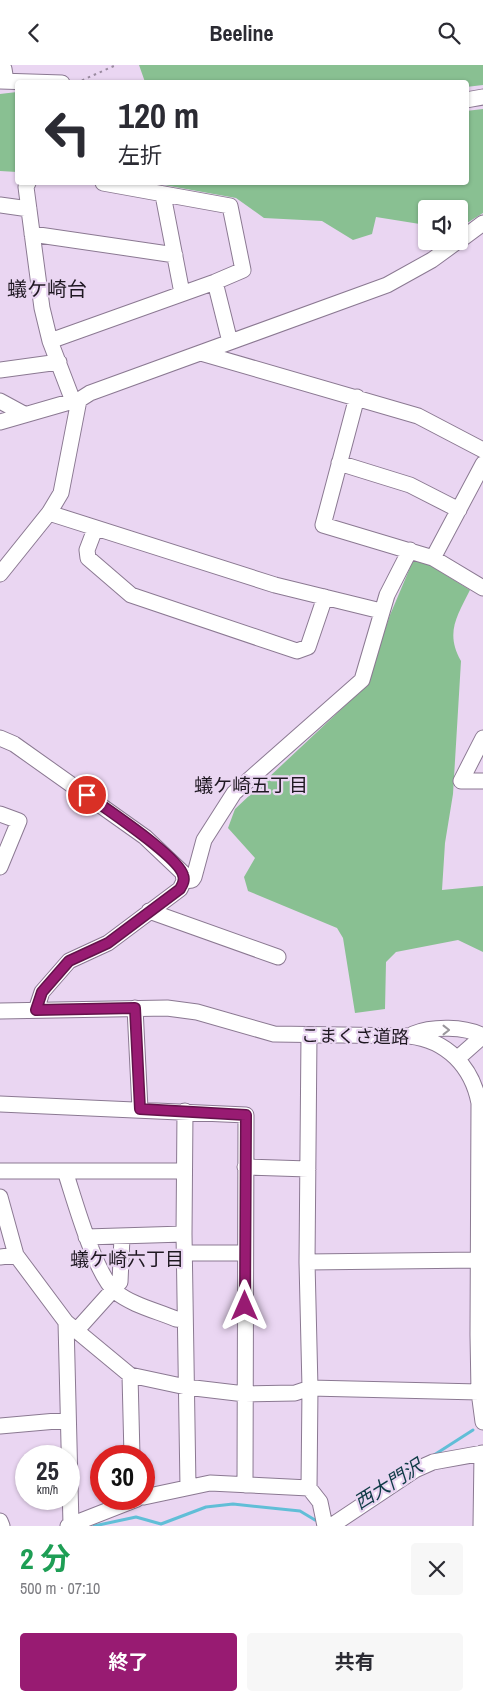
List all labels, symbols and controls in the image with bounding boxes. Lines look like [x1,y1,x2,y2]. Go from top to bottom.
text: Beeline [209,18,274,48]
icon: back [20,19,48,47]
icon: search [435,19,463,47]
text: 120 m [118,92,199,139]
icon: left [35,100,100,165]
text: 左折 [118,140,162,170]
map controls [418,200,468,250]
button: sound [418,200,468,250]
district label: 蟻ケ崎台 [7,275,87,302]
district label: 蟻ケ崎五丁目 [194,772,308,798]
pin [66,774,108,816]
icon: arrive [73,781,101,809]
street label: こまくさ道路 [301,1023,409,1049]
one-way arrow [442,1025,450,1035]
district label: 蟻ケ崎六丁目 [70,1246,184,1272]
position arrow [218,1279,270,1331]
speed limit sign: 30 [90,1445,155,1510]
water label: 西大門沢 [349,1451,430,1515]
text: 25 [36,1454,59,1488]
text: km/h [37,1482,58,1498]
text: 2 分 [20,1538,71,1578]
button: close [411,1543,463,1595]
text: 500 m · 07:10 [20,1577,100,1599]
button: 終了 [20,1633,237,1691]
button: 共有 [247,1633,463,1691]

